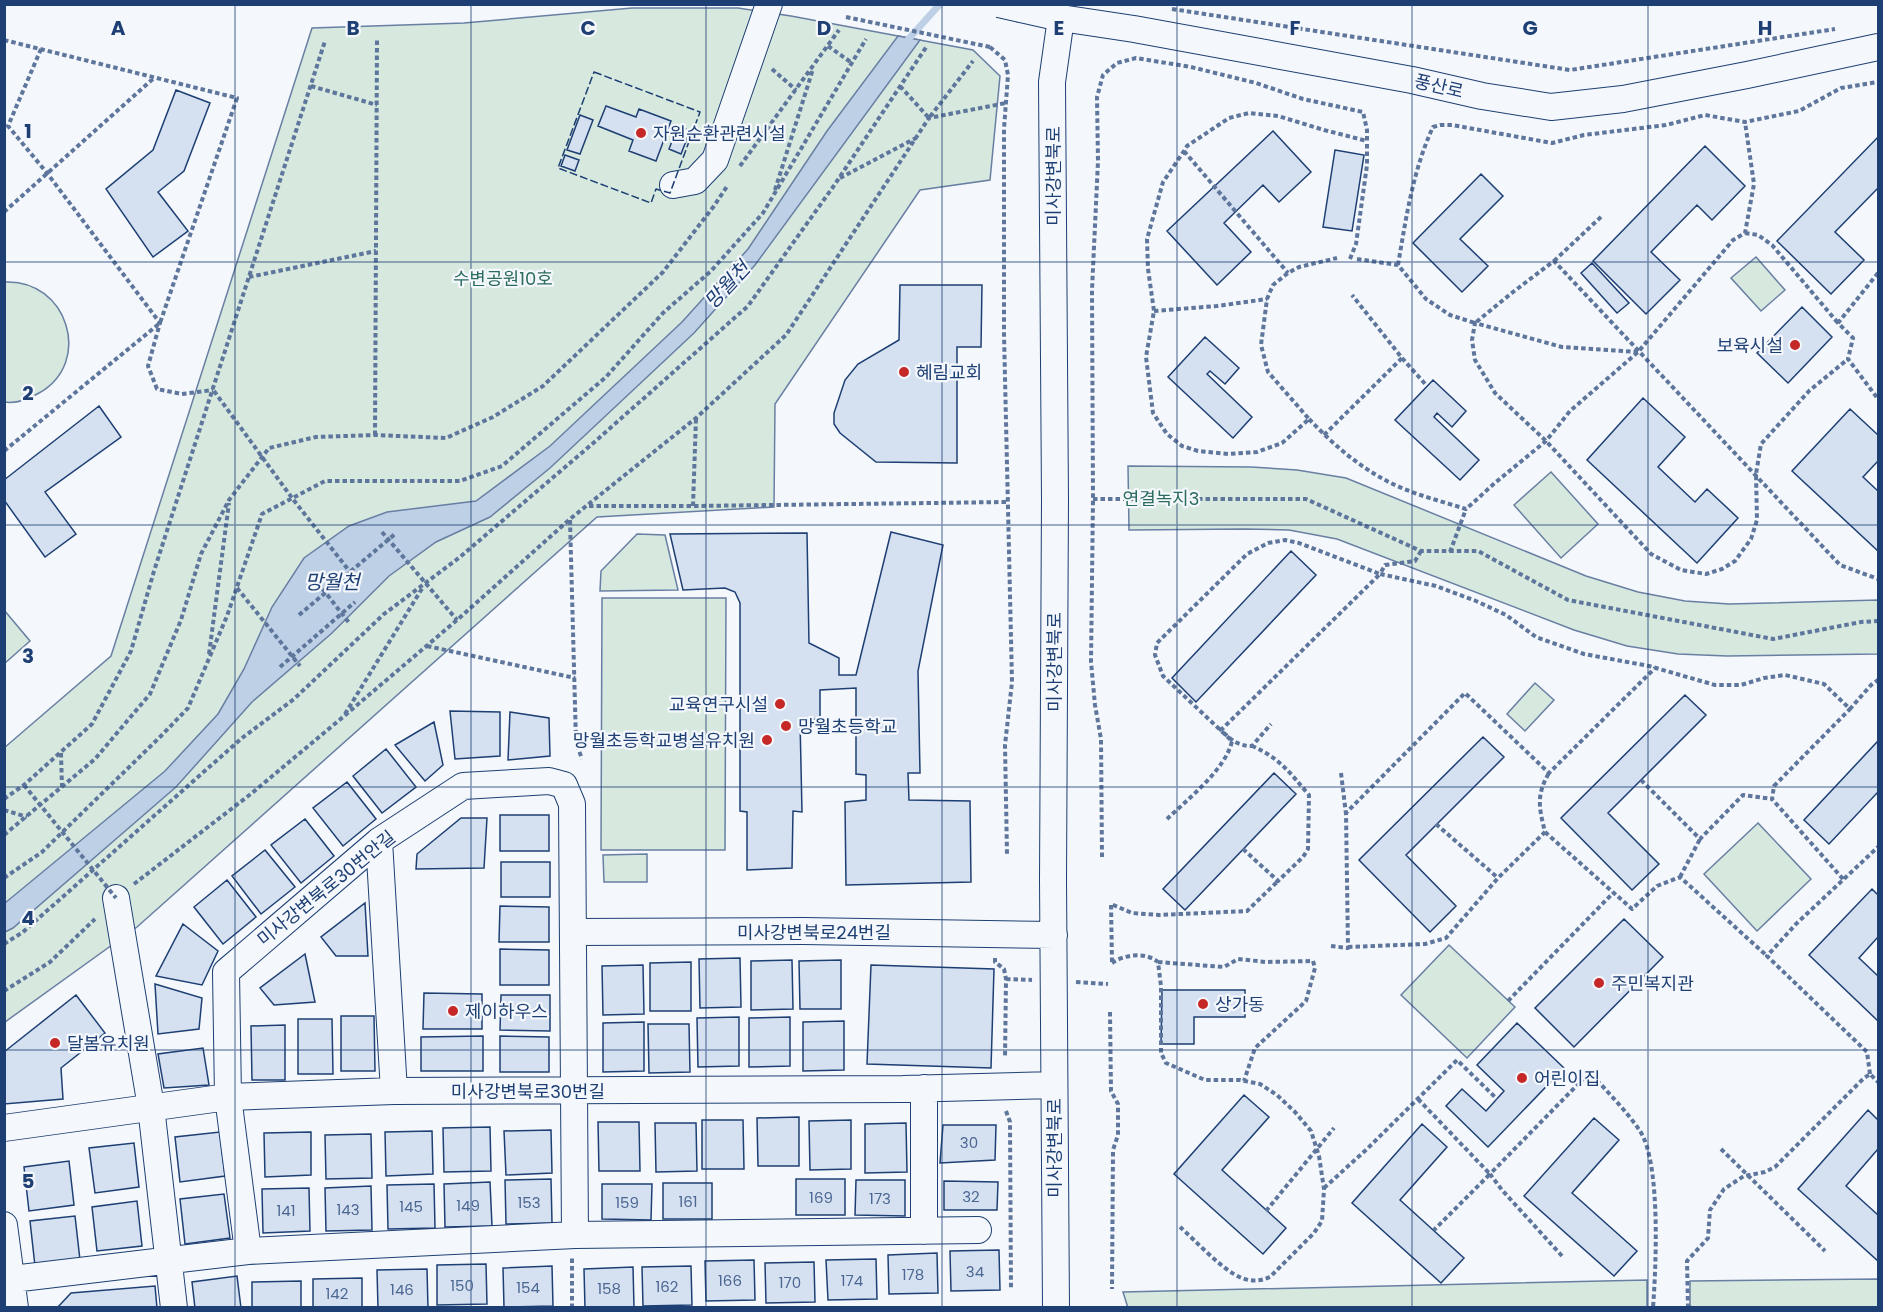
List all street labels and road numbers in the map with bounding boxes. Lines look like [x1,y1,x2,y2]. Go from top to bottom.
street label: 풍산로 [1412,68,1466,104]
street label: 미사강변북로 [1041,126,1066,226]
street label: 미사강변북로 [1042,612,1067,712]
street label: 미사강변북로30번안길 [252,824,400,952]
street label: 미사강변북로24번길 [737,920,891,945]
street label: 미사강변북로30번길 [451,1079,605,1104]
street label: 미사강변북로 [1042,1098,1067,1198]

